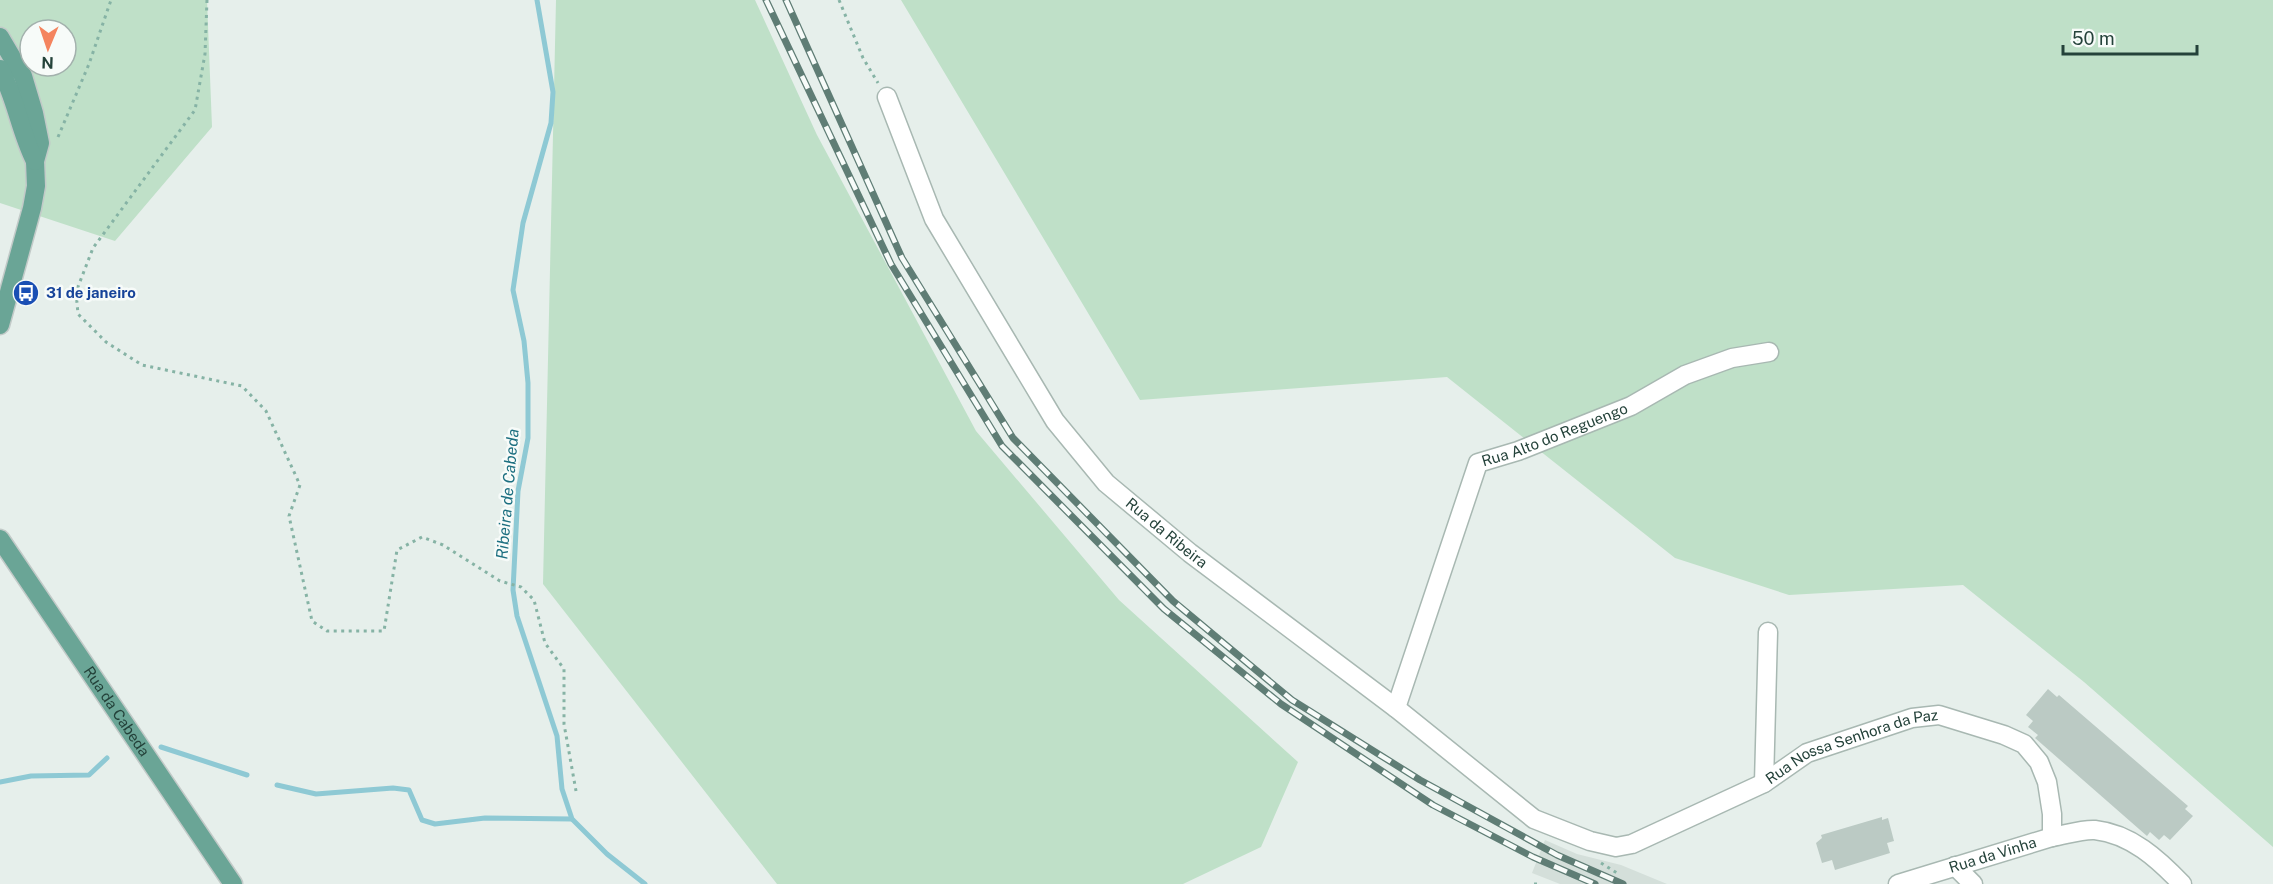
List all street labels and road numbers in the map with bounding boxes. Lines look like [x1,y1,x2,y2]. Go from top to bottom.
street label: Rua Alto do Reguengo [1479,399,1630,469]
street label: Rua da Ribeira [1123,494,1211,571]
street label: Rua da Cabeda [81,663,153,759]
street label: Rua Nossa Senhora da Paz [1762,706,1939,787]
street label: Rua da Vinha [1947,833,2038,876]

